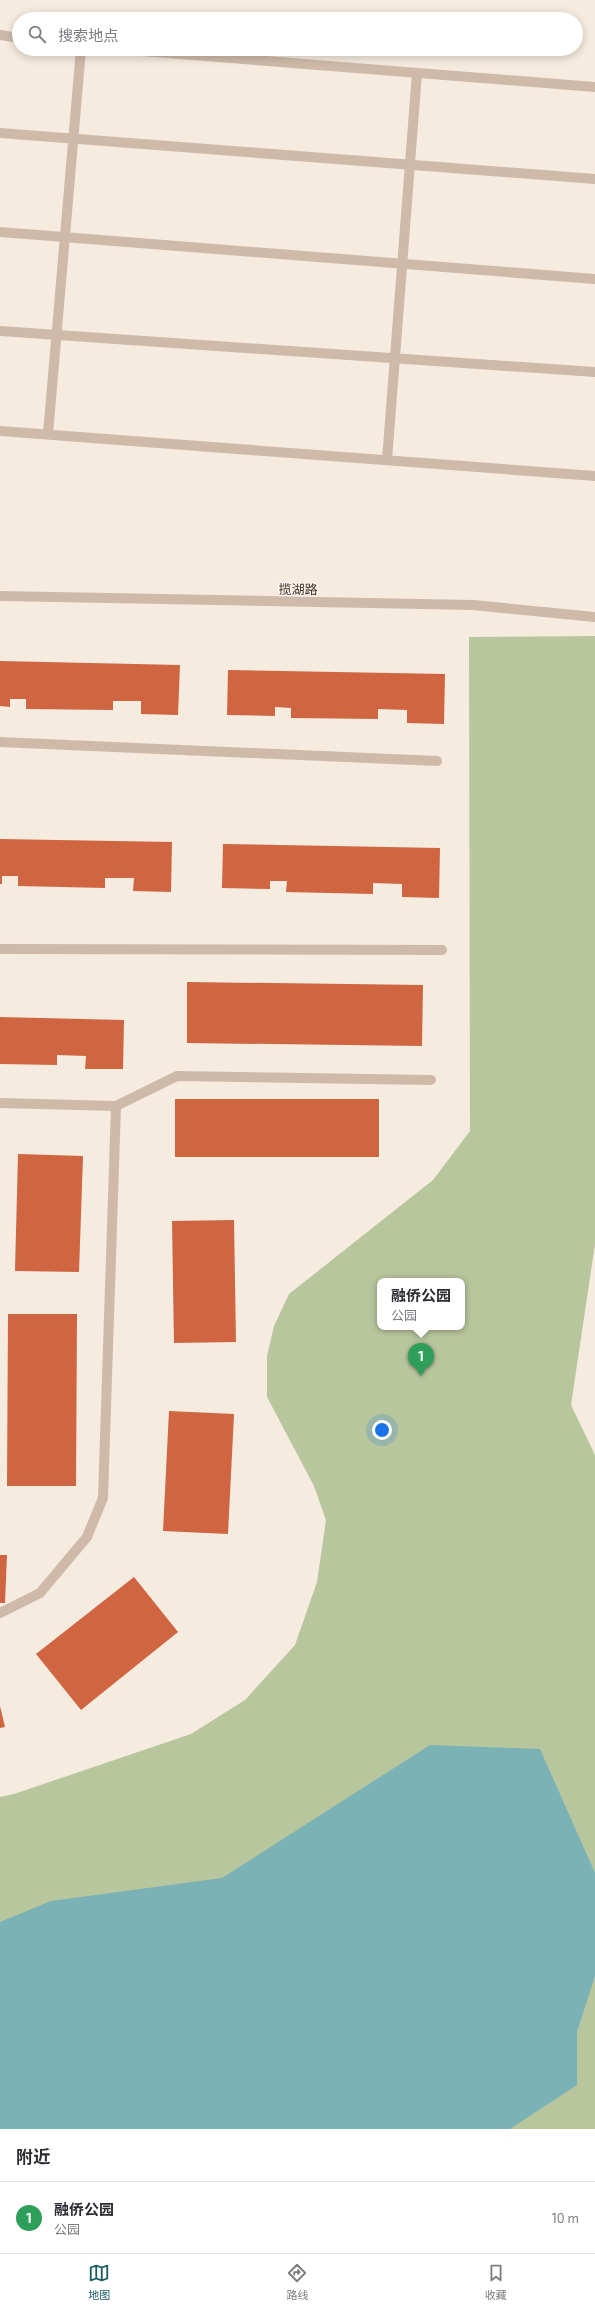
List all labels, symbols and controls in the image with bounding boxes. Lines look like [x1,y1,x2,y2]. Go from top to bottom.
search box [12,12,583,56]
icon: search [26,23,48,45]
text: 搜索地点 [58,26,118,44]
street label: 揽湖路 [278,581,318,597]
popup [377,1278,465,1330]
text: 融侨公园 [391,1286,451,1304]
text: 公园 [391,1307,417,1323]
pin: 1 [408,1343,434,1376]
your location [372,1420,392,1440]
text: 附近 [16,2146,50,2166]
text: 融侨公园 [54,2200,114,2218]
text: 1 [26,2210,32,2226]
text: 10 m [552,2210,579,2226]
text: 公园 [54,2221,80,2237]
tab: 地图 [88,2262,110,2302]
tab: 路线 [286,2262,308,2302]
tab: 收藏 [485,2262,507,2302]

